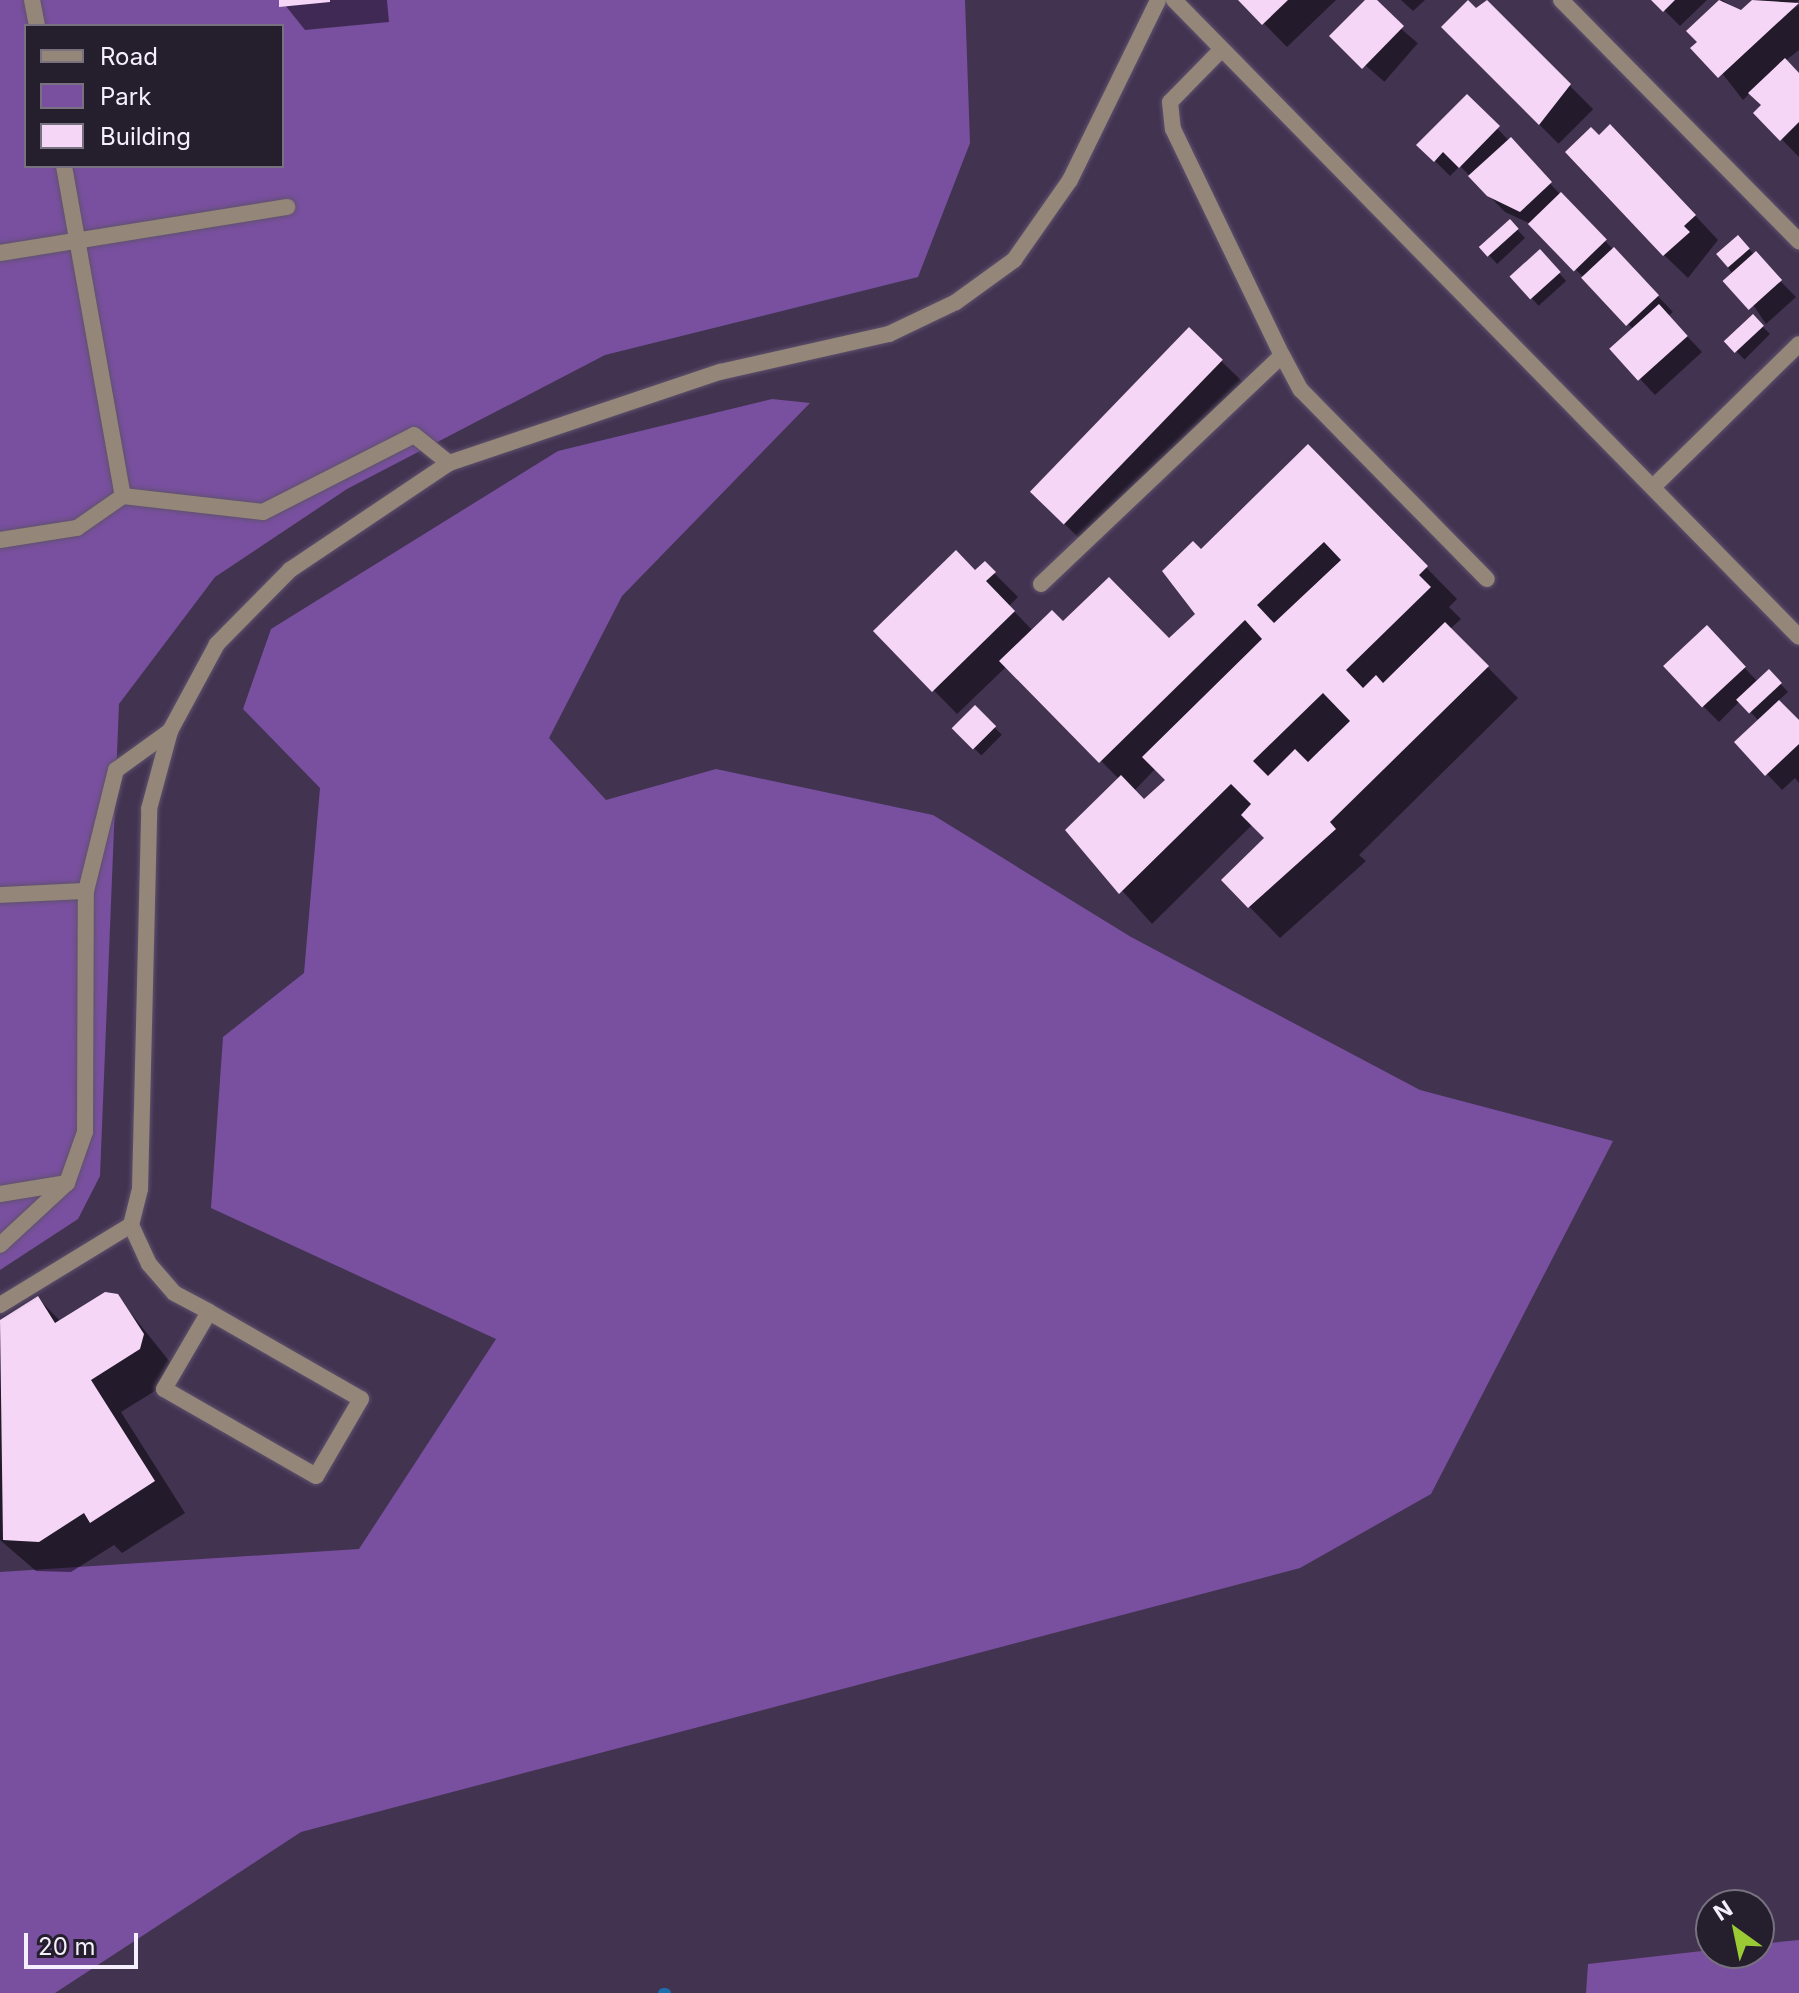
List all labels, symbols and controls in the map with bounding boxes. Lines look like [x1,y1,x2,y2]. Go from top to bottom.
legend [24,24,284,168]
text: Road [100,42,158,71]
text: Park [100,82,151,111]
text: Building [100,122,191,151]
north arrow [1695,1889,1775,1969]
text: N [1709,1895,1737,1926]
scale bar [28,1917,142,1967]
text: 20 m [38,1932,96,1961]

